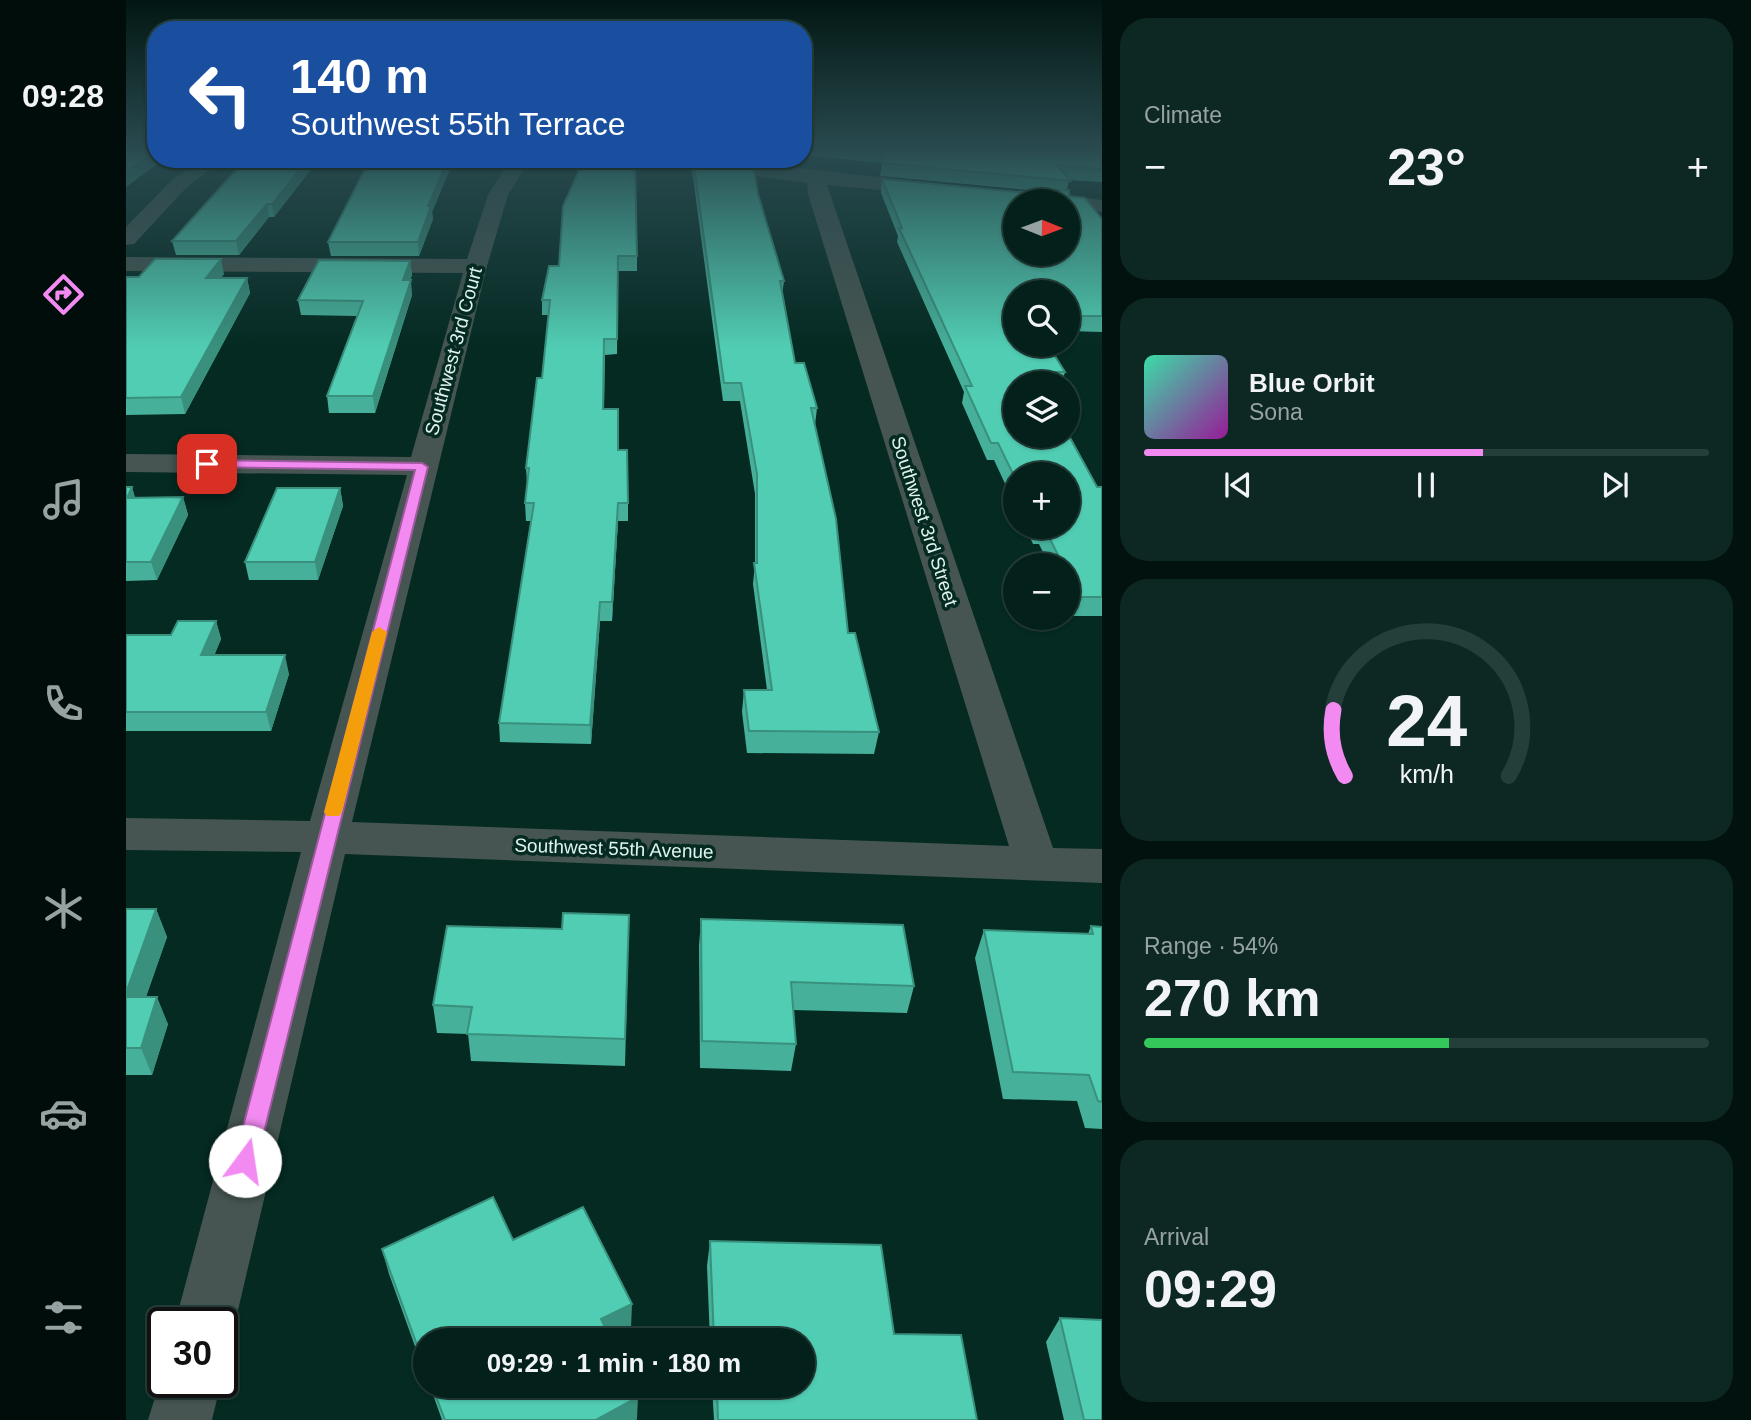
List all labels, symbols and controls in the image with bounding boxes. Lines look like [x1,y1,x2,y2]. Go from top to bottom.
icon: left [175,49,266,140]
text: 140 m [290,49,429,103]
text: 09:28 [22,78,104,114]
text: Climate [1144,102,1222,128]
text: Southwest 55th Terrace [290,106,626,142]
text: 23° [1387,138,1466,196]
text: − [1144,146,1166,188]
text: + [1687,146,1709,188]
north arrow [1003,189,1080,266]
map controls [1003,189,1080,630]
street label: Southwest 3rd Court [421,264,486,437]
icon: directions [39,270,88,319]
button: search [1003,280,1080,357]
text: Blue Orbit [1249,368,1375,398]
button: layers [1003,371,1080,448]
text: Sona [1249,399,1303,425]
pin [177,434,237,494]
street label: Southwest 3rd Street [887,434,962,609]
icon: arrive [188,445,226,483]
button: + [1003,462,1080,539]
icon: previous [1219,466,1257,504]
icon: pause [1407,466,1445,504]
icon: next [1596,466,1634,504]
icon: music [39,475,88,524]
button: − [1003,553,1080,630]
icon: phone [39,679,88,728]
text: 24 [1386,680,1467,761]
text: km/h [1399,760,1454,788]
street label: Southwest 55th Avenue [514,835,714,862]
icon: climate [39,884,88,933]
text: Range · 54% [1144,933,1278,959]
text: 270 km [1144,969,1320,1027]
icon: car [39,1089,88,1138]
position arrow [208,1124,282,1198]
text: Arrival [1144,1224,1209,1250]
text: 09:29 [1144,1260,1277,1318]
icon: filters [39,1293,88,1342]
speed limit sign: 30 [147,1307,238,1398]
text: 09:29 · 1 min · 180 m [487,1348,741,1378]

